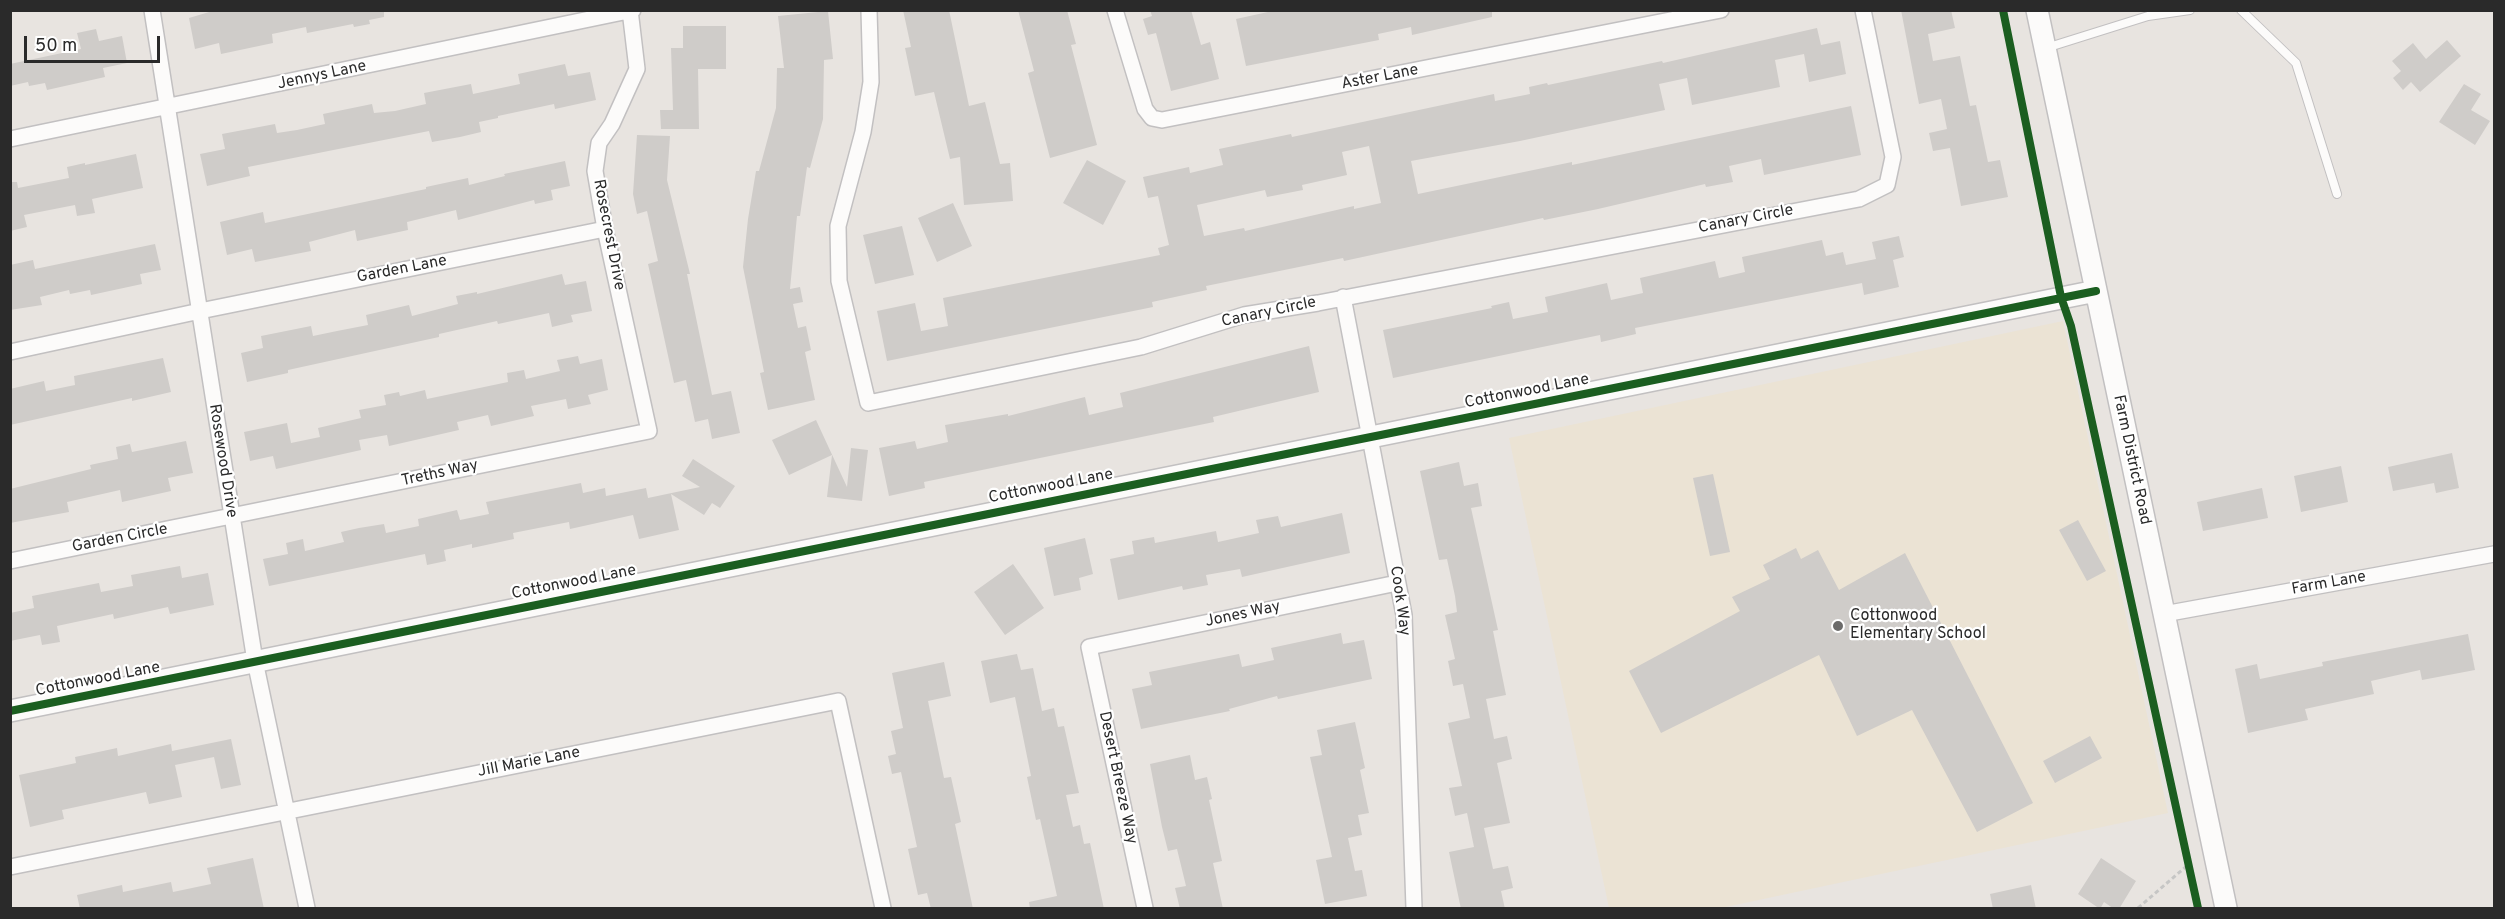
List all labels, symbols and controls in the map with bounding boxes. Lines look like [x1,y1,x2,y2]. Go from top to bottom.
scale bar [27,24,164,62]
text: 50 m [35,35,77,58]
street label: Jennys Lane [276,57,368,95]
street label: Aster Lane [1340,61,1420,95]
street label: Rosecrest Drive [588,178,628,292]
street label: Canary Circle [1697,201,1795,239]
street label: Garden Lane [355,252,449,288]
street label: Canary Circle [1220,294,1318,332]
street label: Cottonwood Lane [1463,371,1591,413]
street label: Farm District Road [2108,393,2154,527]
street label: Rosewood Drive [204,403,240,519]
street label: Treths Way [400,456,480,492]
street label: Cottonwood Lane [987,466,1115,508]
street label: Garden Circle [71,520,169,558]
street label: Cottonwood Lane [510,562,638,604]
street label: Cook Way [1385,565,1413,637]
street label: Farm Lane [2290,568,2368,600]
street label: Jones Way [1204,598,1282,632]
place label: Cottonwood Elementary School [1850,607,1986,645]
marker: Cottonwood Elementary School [1831,619,1845,633]
street label: Cottonwood Lane [34,659,162,701]
street label: Desert Breeze Way [1094,710,1140,846]
street label: Jill Marie Lane [476,744,582,782]

